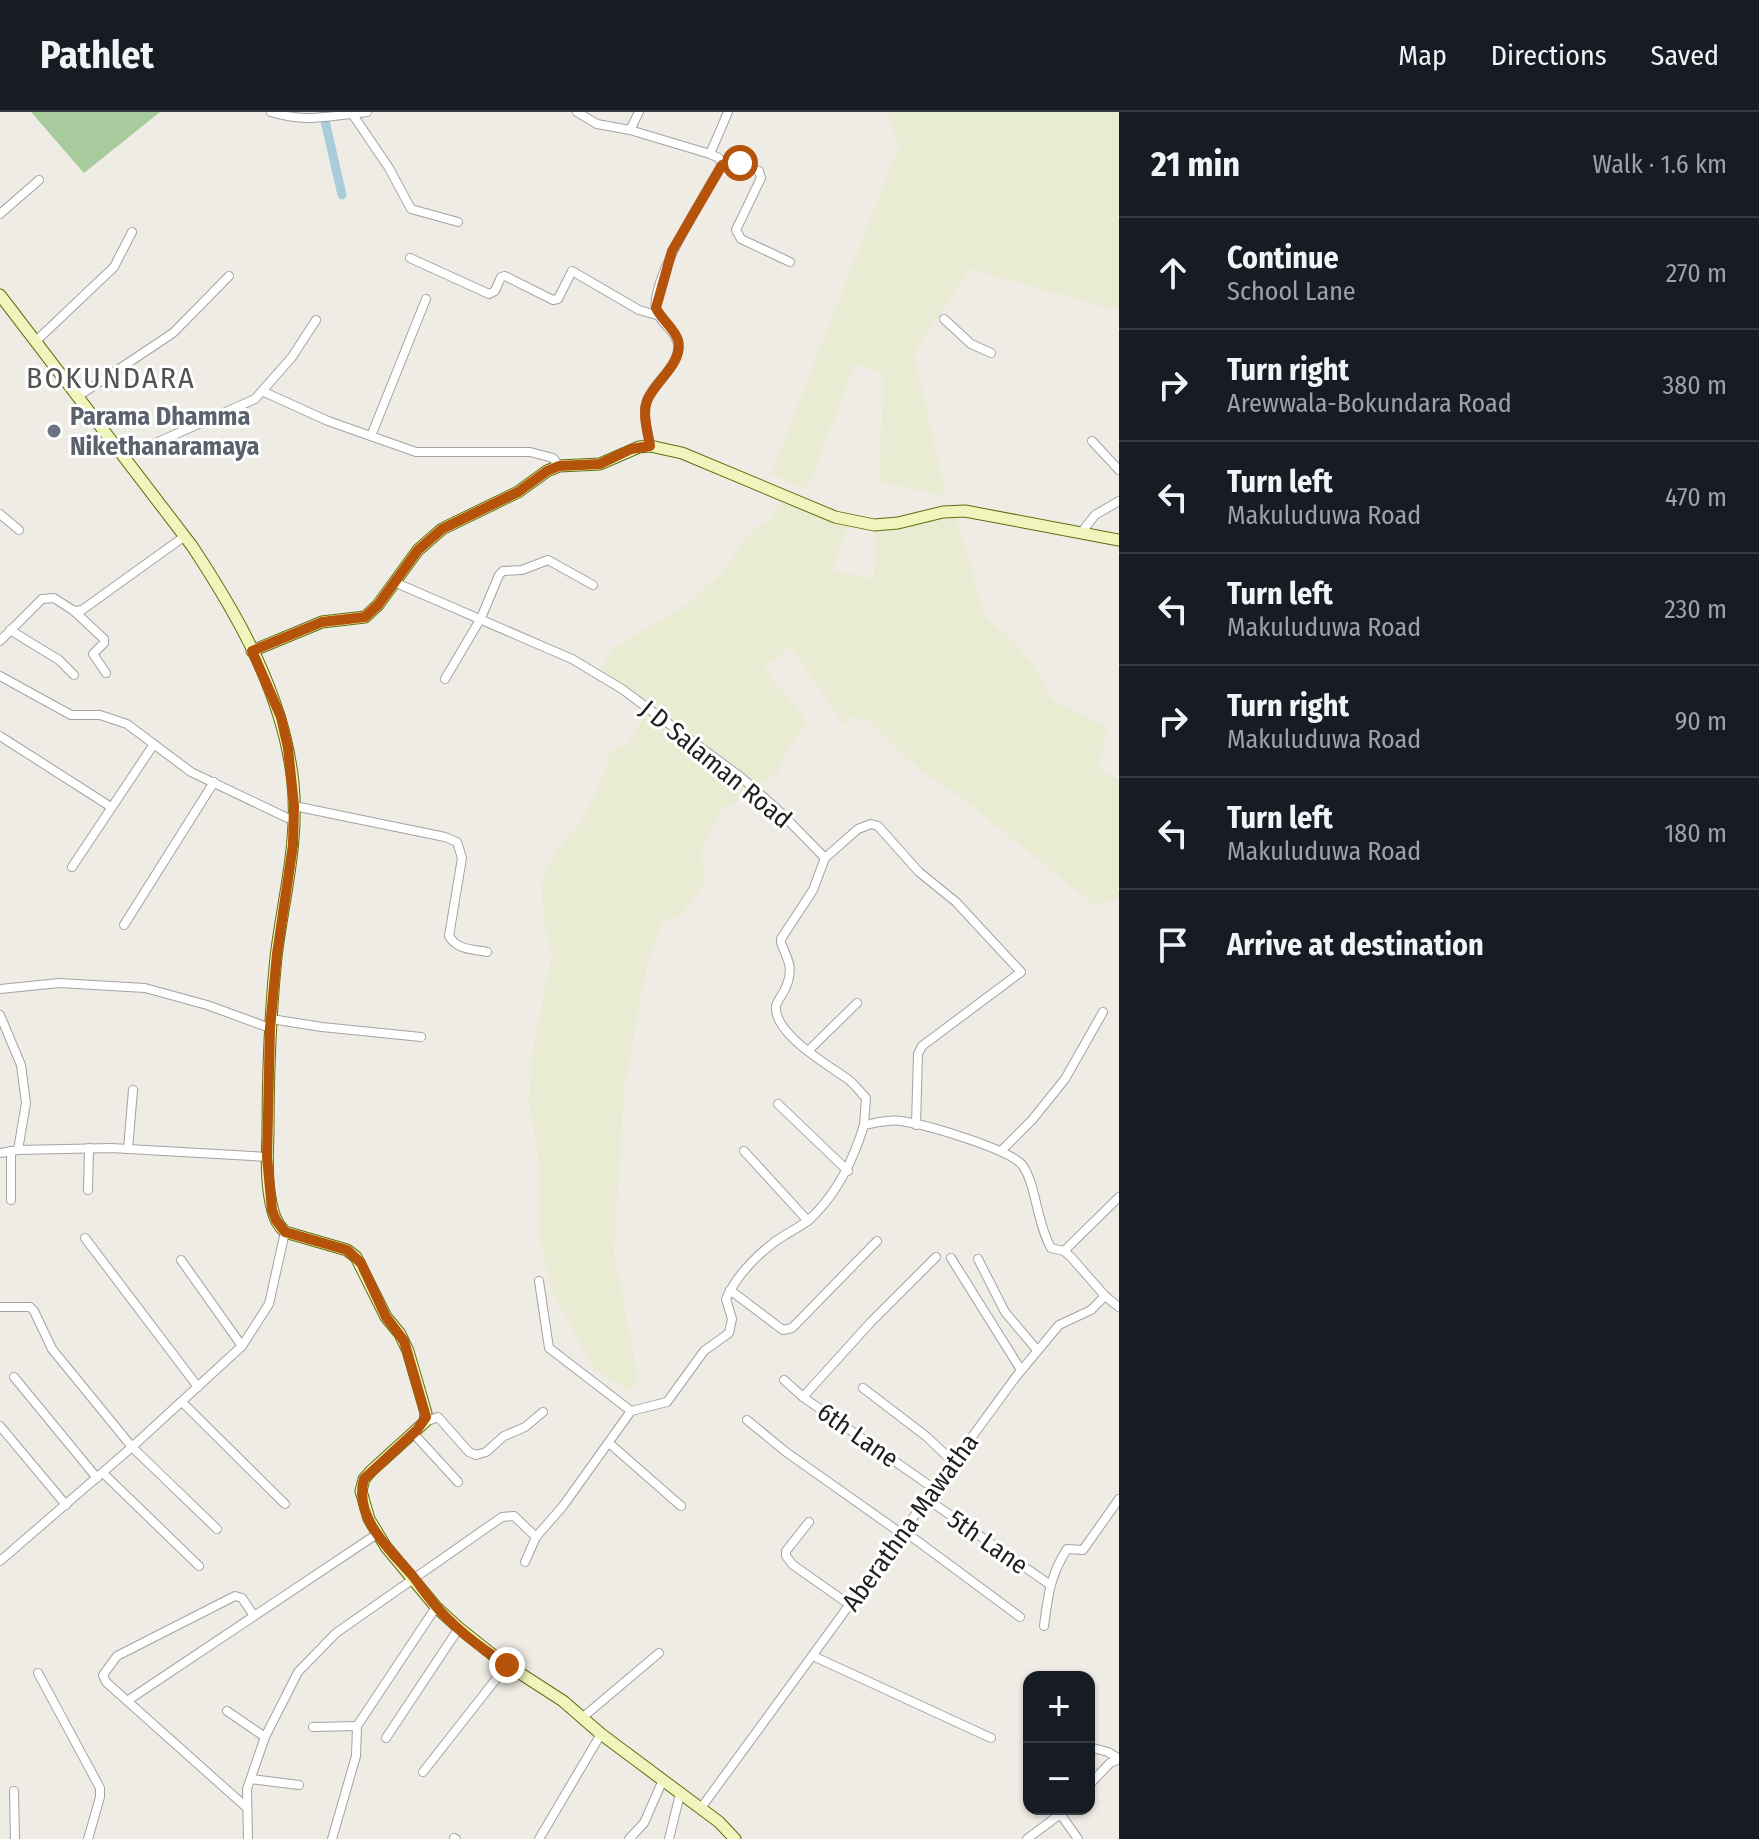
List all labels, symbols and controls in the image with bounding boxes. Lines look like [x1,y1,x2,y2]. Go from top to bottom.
text: Pathlet [40,32,154,78]
text: Map [1398,39,1447,72]
text: Directions [1491,39,1607,72]
text: Saved [1651,39,1719,72]
text: 21 min [1151,144,1240,185]
route start [722,145,758,181]
text: Walk · 1.6 km [1593,149,1727,180]
text: Continue [1227,240,1339,276]
icon: ahead [1151,251,1195,295]
text: 270 m [1666,258,1727,289]
text: School Lane [1227,276,1356,307]
text: Turn right [1227,352,1349,388]
district label: BOKUNDARA [26,360,196,396]
icon: right [1151,363,1195,407]
text: 380 m [1663,370,1727,401]
text: Arewwala-Bokundara Road [1227,388,1512,419]
place label: Parama Dhamma Nikethanaramaya [70,401,260,462]
marker: Parama Dhamma Nikethanaramaya [45,422,63,440]
text: Turn left [1227,464,1333,500]
icon: left [1151,475,1195,519]
text: 470 m [1665,482,1727,513]
text: Makuluduwa Road [1227,500,1421,531]
text: Turn left [1227,576,1333,612]
icon: left [1151,587,1195,631]
text: 230 m [1664,594,1727,625]
text: Makuluduwa Road [1227,612,1421,643]
text: Turn right [1227,688,1349,724]
street label: J D Salaman Road [634,694,798,835]
icon: right [1151,699,1195,743]
text: 90 m [1675,706,1727,737]
text: Makuluduwa Road [1227,724,1421,755]
text: Turn left [1227,800,1333,836]
icon: left [1151,811,1195,855]
text: 180 m [1664,818,1727,849]
text: Makuluduwa Road [1227,836,1421,867]
icon: arrive [1151,923,1195,967]
text: Arrive at destination [1227,927,1484,963]
street label: 6th Lane [811,1396,904,1474]
street label: Aberathna Mawatha [836,1428,985,1617]
street label: 5th Lane [942,1504,1034,1581]
route end [489,1647,525,1683]
map controls [1023,1671,1095,1815]
button: + [1023,1671,1095,1743]
button: − [1023,1743,1095,1815]

